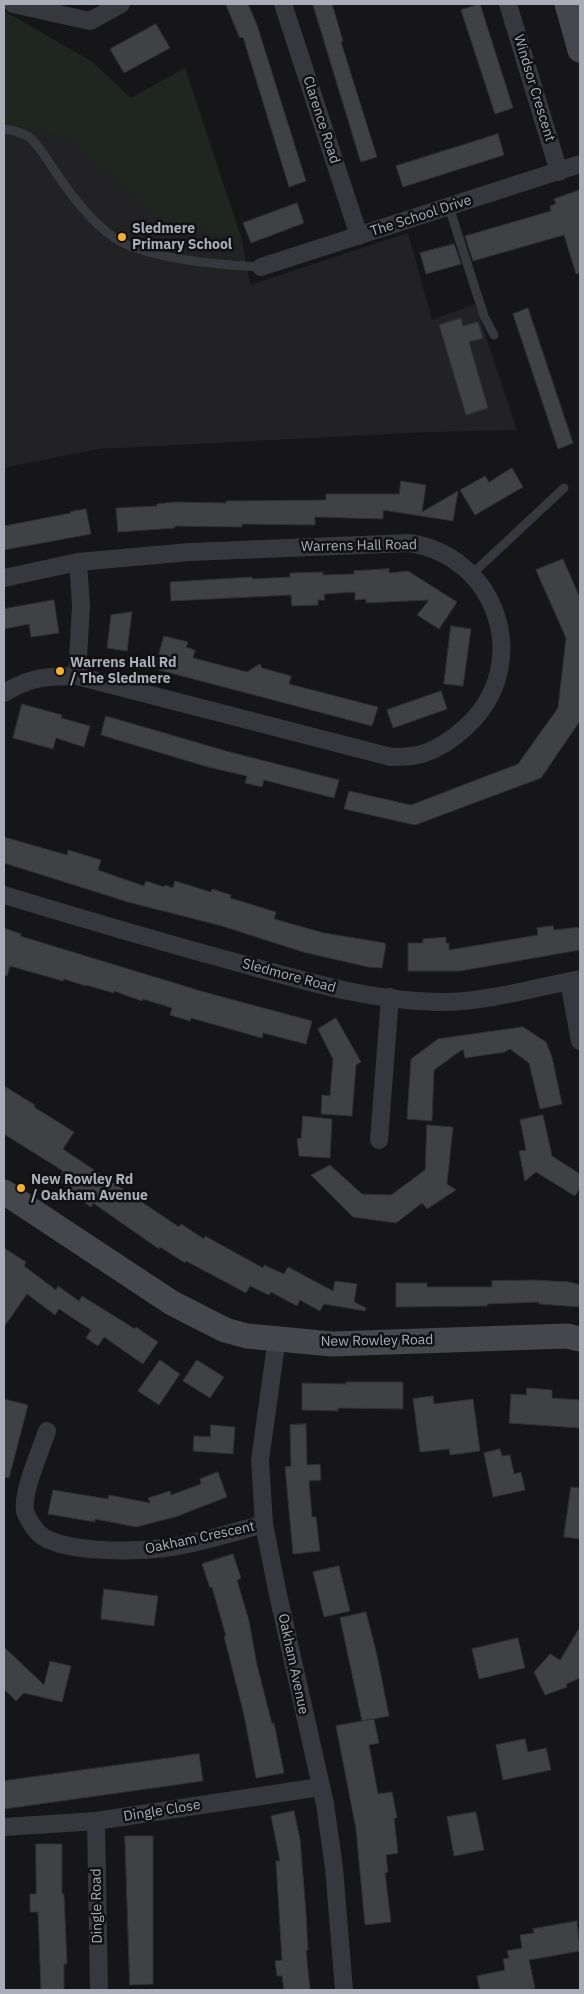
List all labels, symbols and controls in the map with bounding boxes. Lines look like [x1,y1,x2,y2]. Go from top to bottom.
street label: Windsor Crescent [510,33,558,143]
street label: Clarence Road [299,74,343,166]
street label: The School Drive [368,192,474,240]
place label: Sledmere Primary School [132,221,232,253]
marker: Sledmere Primary School [116,231,128,243]
street label: Warrens Hall Road [301,537,417,555]
place label: Warrens Hall Rd / The Sledmere [70,655,176,688]
marker: Warrens Hall Rd / The Sledmere [54,665,66,677]
street label: Sledmore Road [240,955,338,997]
place label: New Rowley Rd / Oakham Avenue [31,1172,148,1204]
marker: New Rowley Rd / Oakham Avenue [15,1182,27,1194]
street label: New Rowley Road [320,1332,434,1350]
street label: Oakham Crescent [144,1518,256,1558]
street label: Oakham Avenue [274,1612,312,1716]
street label: Dingle Close [122,1797,202,1825]
street label: Dingle Road [88,1868,106,1944]

